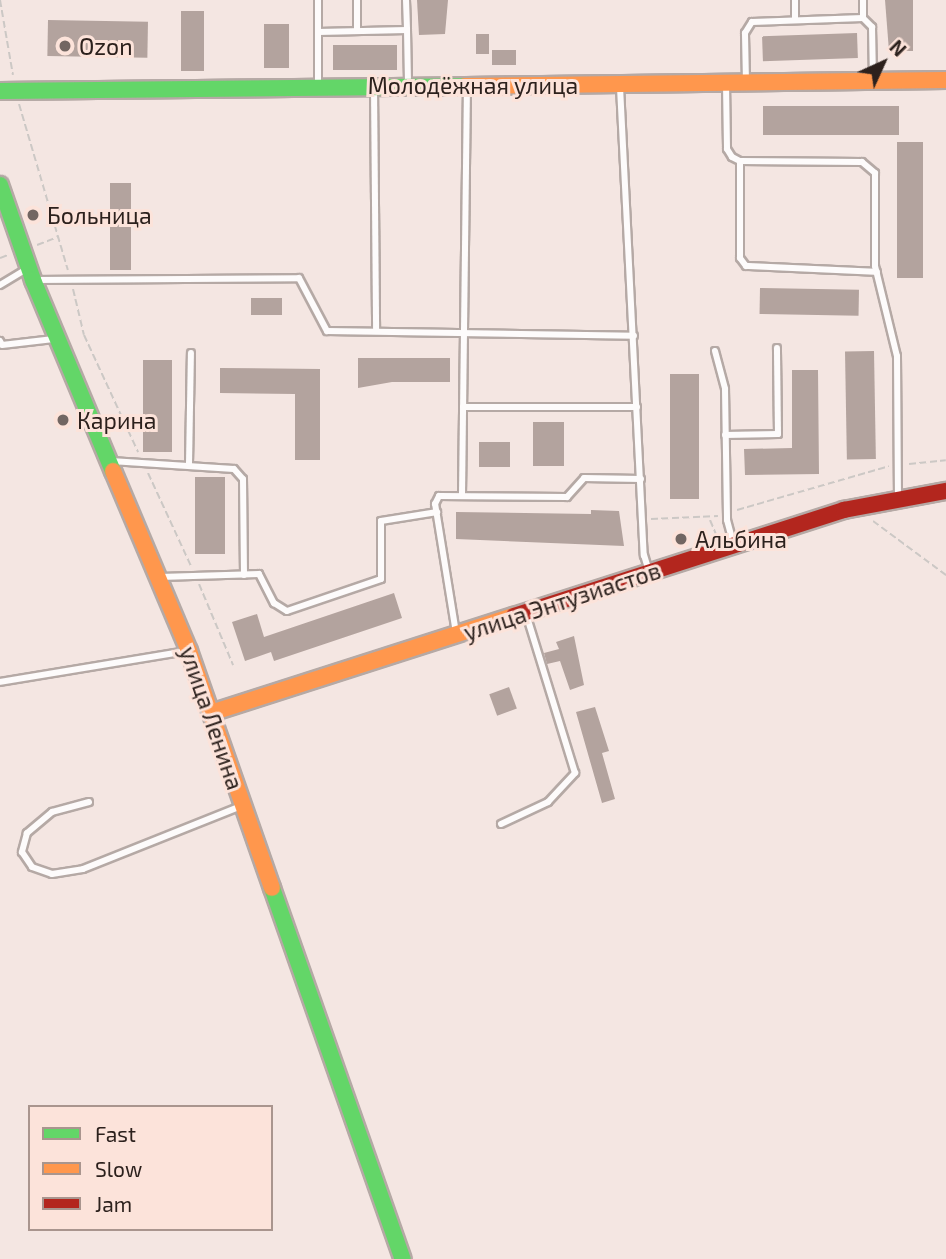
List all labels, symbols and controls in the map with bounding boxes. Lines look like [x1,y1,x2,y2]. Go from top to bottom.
north arrow [848,28,918,98]
place label: Ozon [79,32,132,60]
text: N [885,35,911,61]
marker: Ozon [57,38,73,54]
street label: Молодёжная улица [368,71,578,99]
place label: Больница [47,201,152,229]
marker: Больница [25,207,41,223]
place label: Карина [77,406,156,434]
marker: Карина [55,412,71,428]
place label: Альбина [695,525,787,553]
marker: Альбина [673,531,689,547]
street label: улица Энтузиастов [460,556,664,646]
street label: улица Ленина [175,643,249,793]
legend [28,1105,273,1231]
text: Fast [95,1121,136,1146]
text: Slow [95,1156,142,1181]
text: Jam [95,1191,132,1216]

